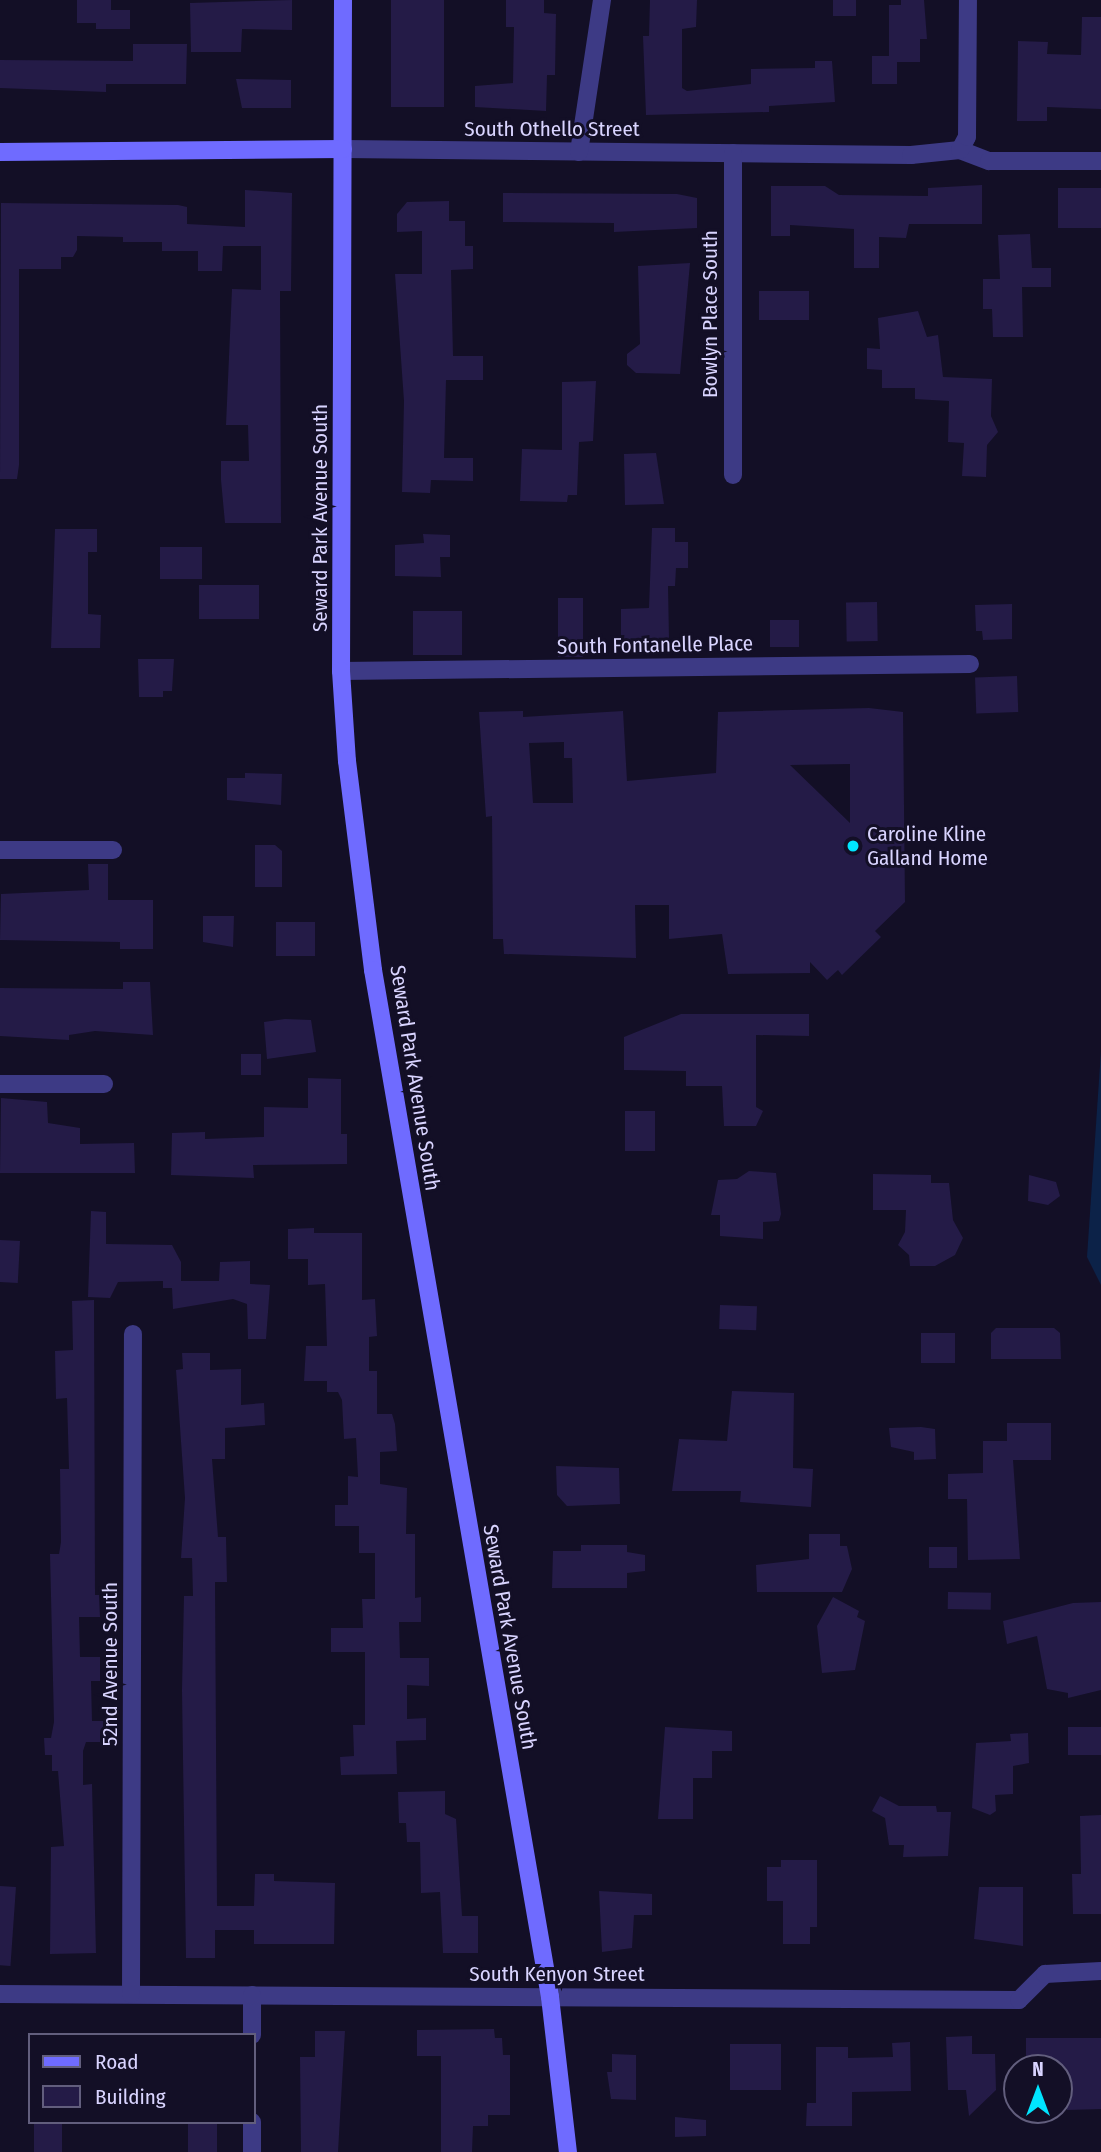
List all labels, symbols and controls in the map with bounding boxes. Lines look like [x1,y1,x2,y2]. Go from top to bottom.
street label: South Othello Street [464,116,640,142]
street label: Bowlyn Place South [697,230,723,398]
street label: Seward Park Avenue South [307,404,333,632]
street label: South Fontanelle Place [557,631,753,659]
place label: Caroline Kline Galland Home [867,821,988,871]
marker: Caroline Kline Galland Home [845,838,861,854]
street label: Seward Park Avenue South [385,963,445,1193]
street label: Seward Park Avenue South [478,1522,542,1752]
street label: 52nd Avenue South [97,1582,123,1746]
street label: South Kenyon Street [469,1961,645,1987]
legend [28,2033,256,2124]
text: Road [95,2049,139,2075]
north arrow [1003,2054,1073,2124]
text: N [1032,2058,1044,2081]
text: Building [95,2084,166,2110]

